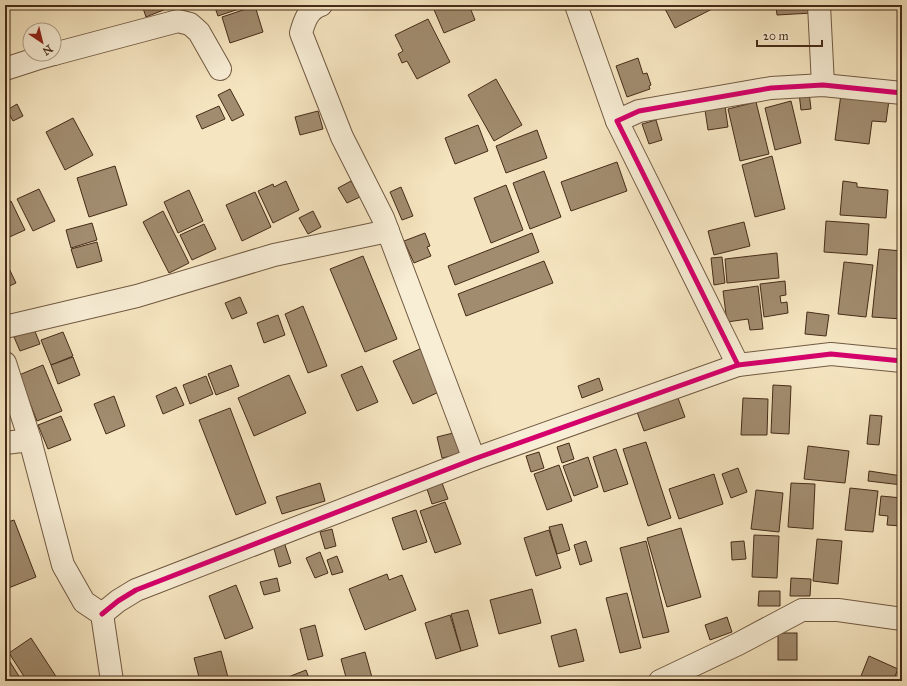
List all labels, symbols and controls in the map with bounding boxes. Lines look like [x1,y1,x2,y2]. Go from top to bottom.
north arrow [22,22,62,62]
scale bar [757,22,822,48]
text: 20 m [763,29,789,43]
text: N [39,42,55,58]

